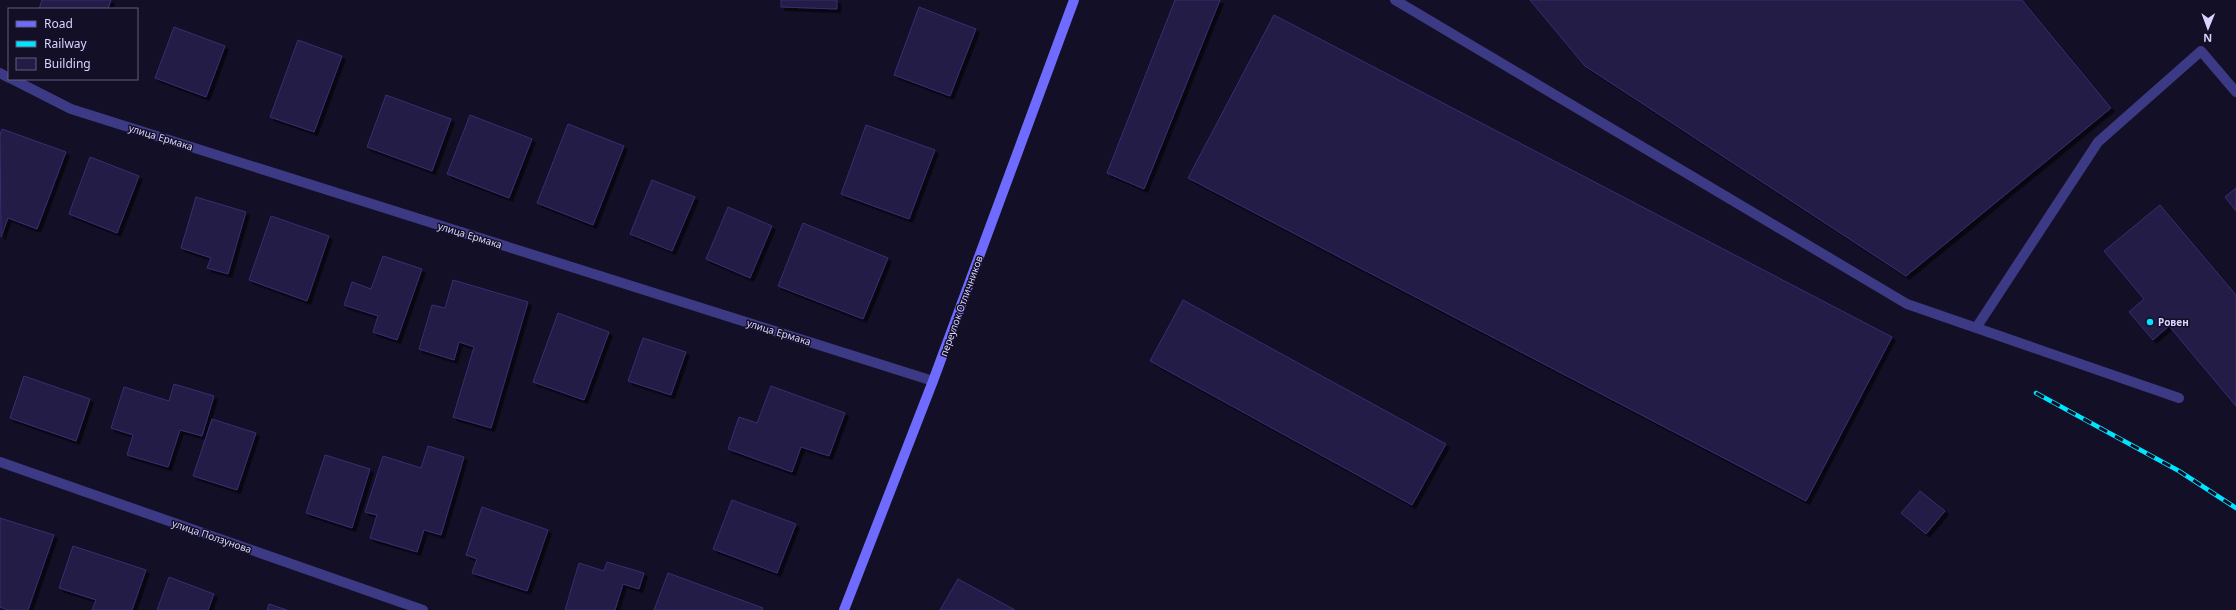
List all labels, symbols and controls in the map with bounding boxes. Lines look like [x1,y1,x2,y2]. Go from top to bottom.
legend [8,8,138,80]
north arrow [2188,8,2228,48]
text: Road [44,15,73,32]
text: N [2203,31,2212,46]
text: Railway [44,35,88,52]
text: Building [44,55,91,72]
street label: улица Ермака [127,121,195,153]
street label: улица Ермака [436,219,504,251]
street label: переулок Отличников [936,253,986,358]
place label: Ровен [2158,315,2189,329]
street label: улица Ермака [745,316,813,348]
marker: Ровен [2145,317,2155,327]
street label: улица Ползунова [170,516,254,556]

